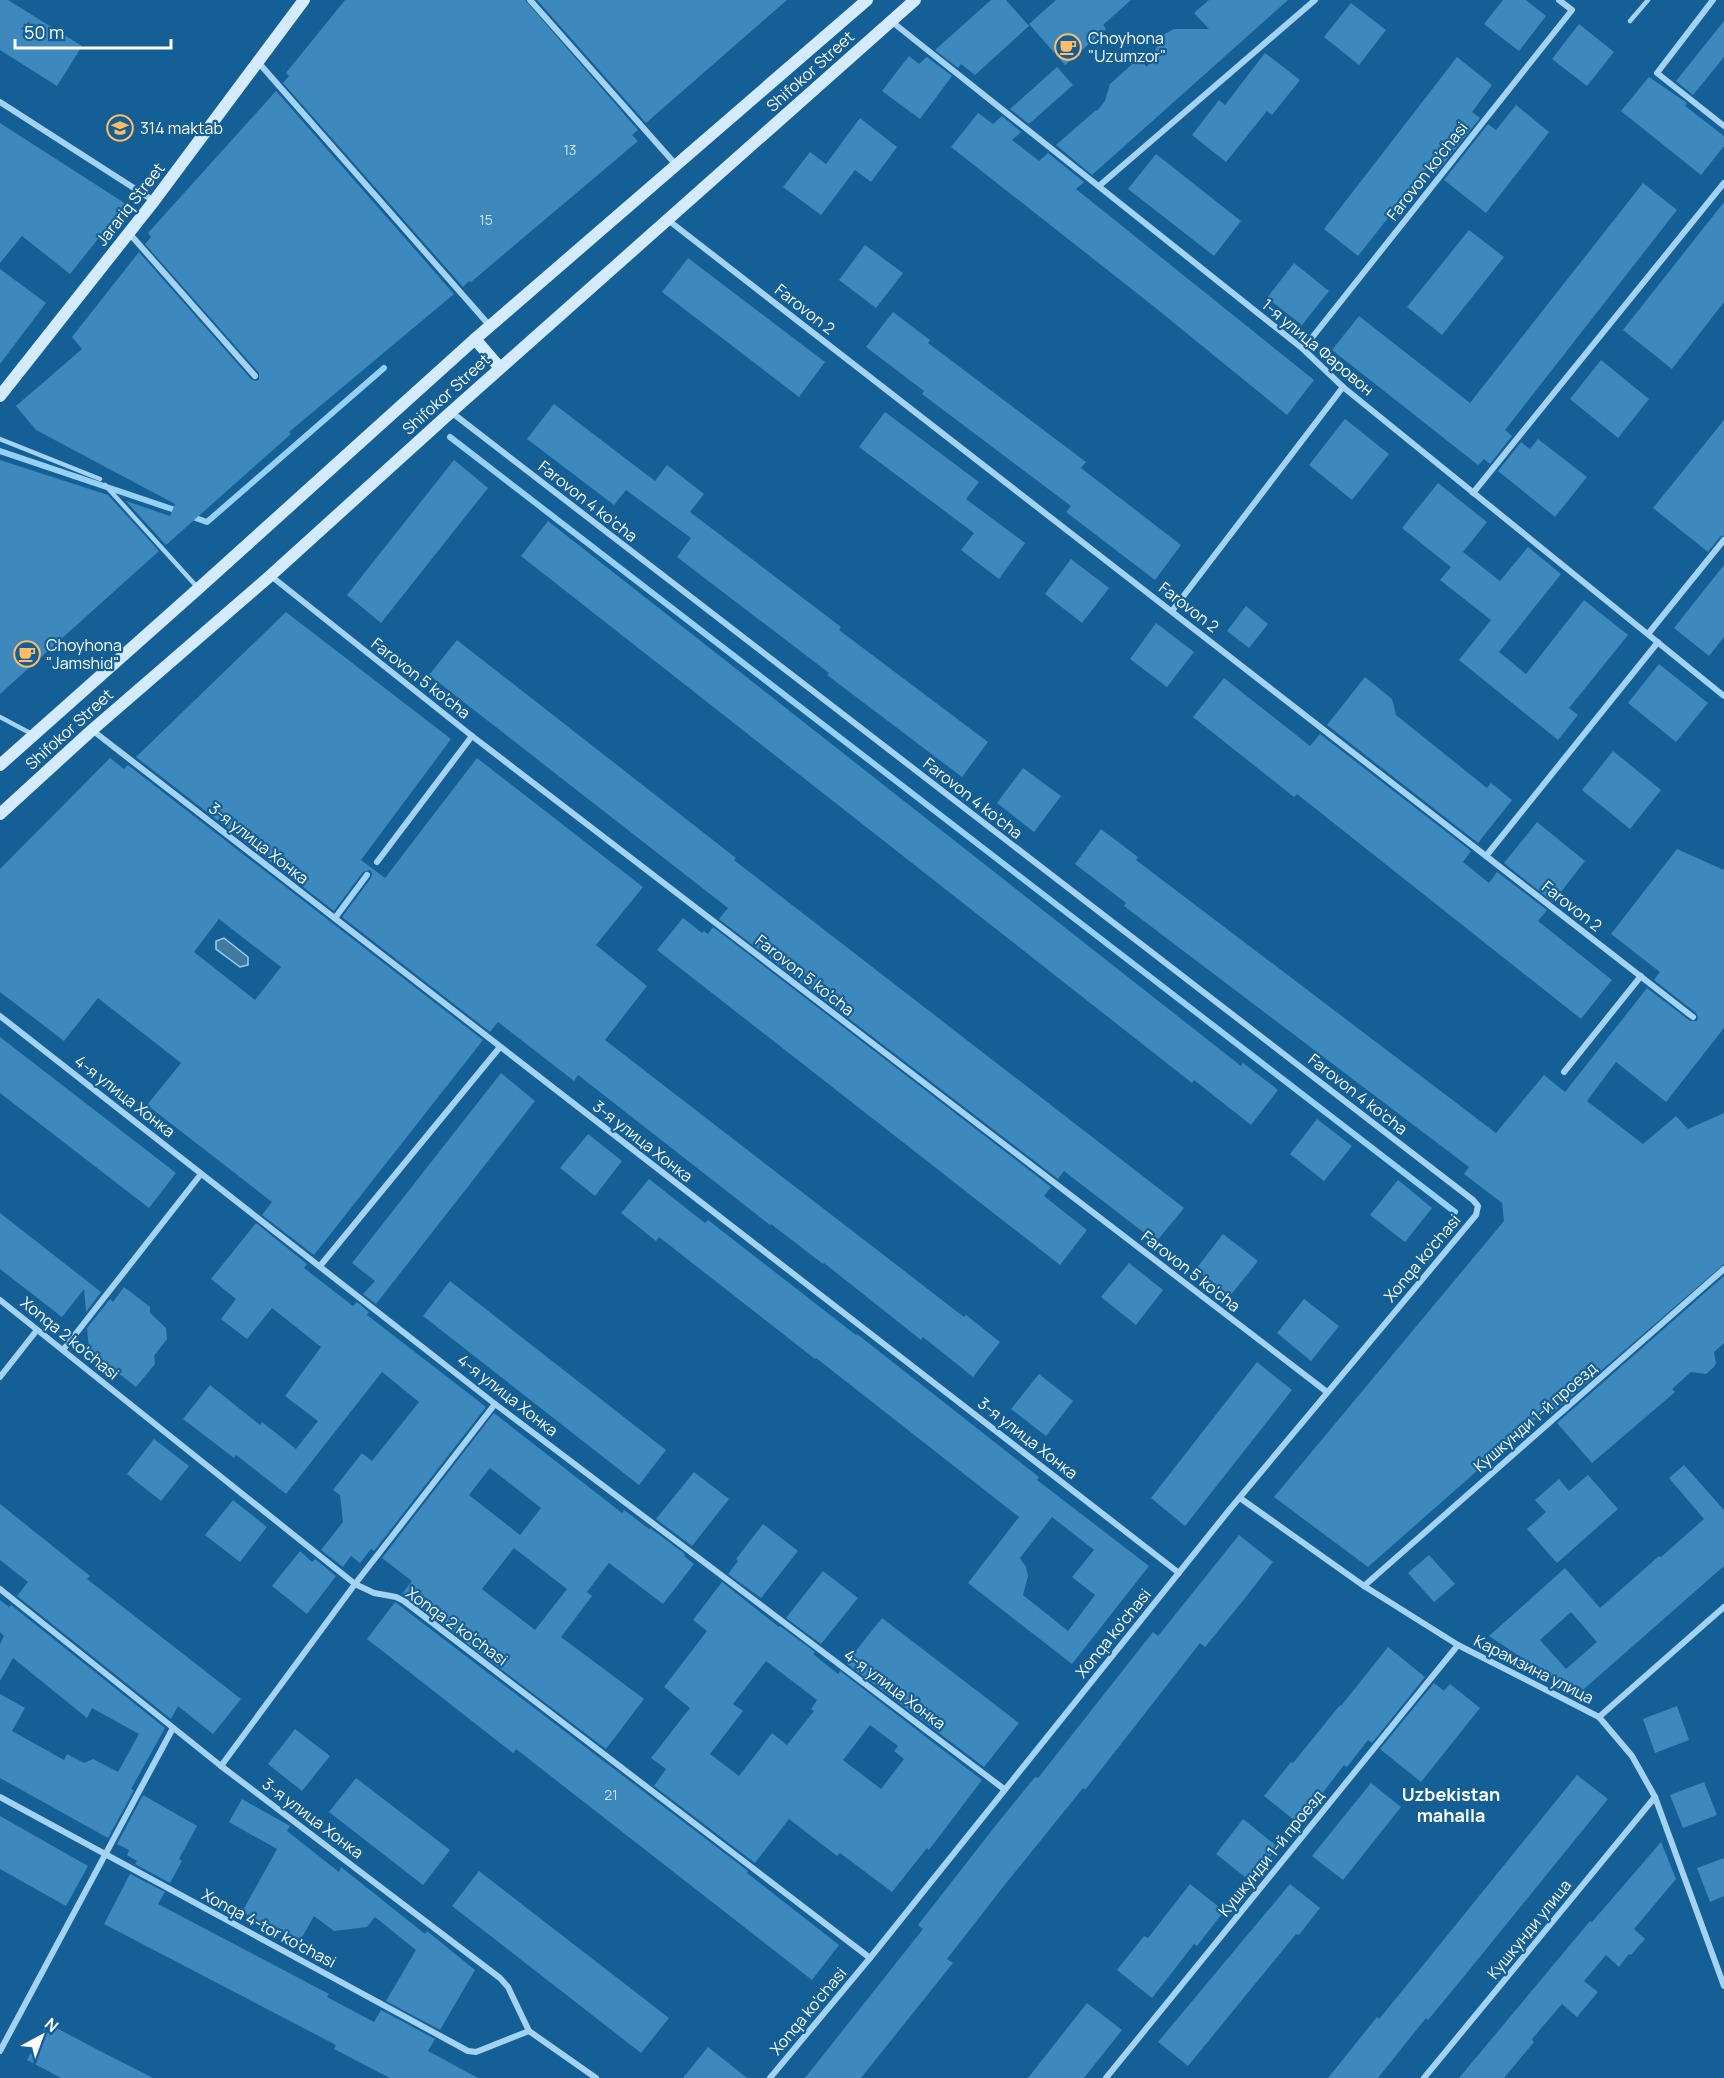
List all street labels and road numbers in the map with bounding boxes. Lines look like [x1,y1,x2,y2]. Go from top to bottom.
street label: Shifokor Street [761,26,859,116]
street label: Farovon ko'chasi [1381,117,1473,225]
street label: Jarariq Street [91,158,169,250]
street label: Farovon 2 [770,279,840,339]
street label: 1-я улица Фаровон [1257,294,1379,400]
street label: Shifokor Street [397,349,495,439]
street label: Farovon 4 ko'cha [534,455,642,547]
street label: Farovon 2 [1154,577,1224,637]
street label: Farovon 5 ko'cha [367,632,475,724]
street label: Shifokor Street [20,684,118,774]
street label: Farovon 4 ko'cha [919,752,1027,844]
street label: 3-я улица Хонка [204,797,314,889]
street label: Farovon 2 [1537,876,1607,936]
street label: Farovon 5 ko'cha [751,929,859,1021]
street label: Farovon 4 ko'cha [1304,1048,1412,1140]
street label: 4-я улица Хонка [70,1050,180,1142]
street label: 3-я улица Хонка [588,1095,698,1187]
street label: Xonqa ko'chasi [1379,1209,1465,1307]
street label: Farovon 5 ko'cha [1137,1225,1245,1317]
street label: Xonqa 2 ko'chasi [16,1291,124,1385]
street label: 4-я улица Хонка [453,1349,563,1441]
street label: Кушкунди 1-й проезд [1469,1357,1602,1477]
street label: 3-я улица Хонка [973,1392,1083,1484]
street label: Xonqa 2 ko'chasi [402,1582,512,1670]
street label: Xonqa ko'chasi [1070,1584,1156,1682]
street label: Карамзина улица [1470,1629,1598,1709]
street label: 4-я улица Хонка [840,1644,950,1734]
street label: 3-я улица Хонка [258,1773,368,1863]
street label: Кушкунди 1-й проезд [1213,1785,1329,1921]
street label: Кушкунди улица [1482,1875,1576,1983]
street label: Xonqa 4-tor ko'chasi [198,1883,340,1973]
street label: Xonqa ko'chasi [765,1962,851,2060]

